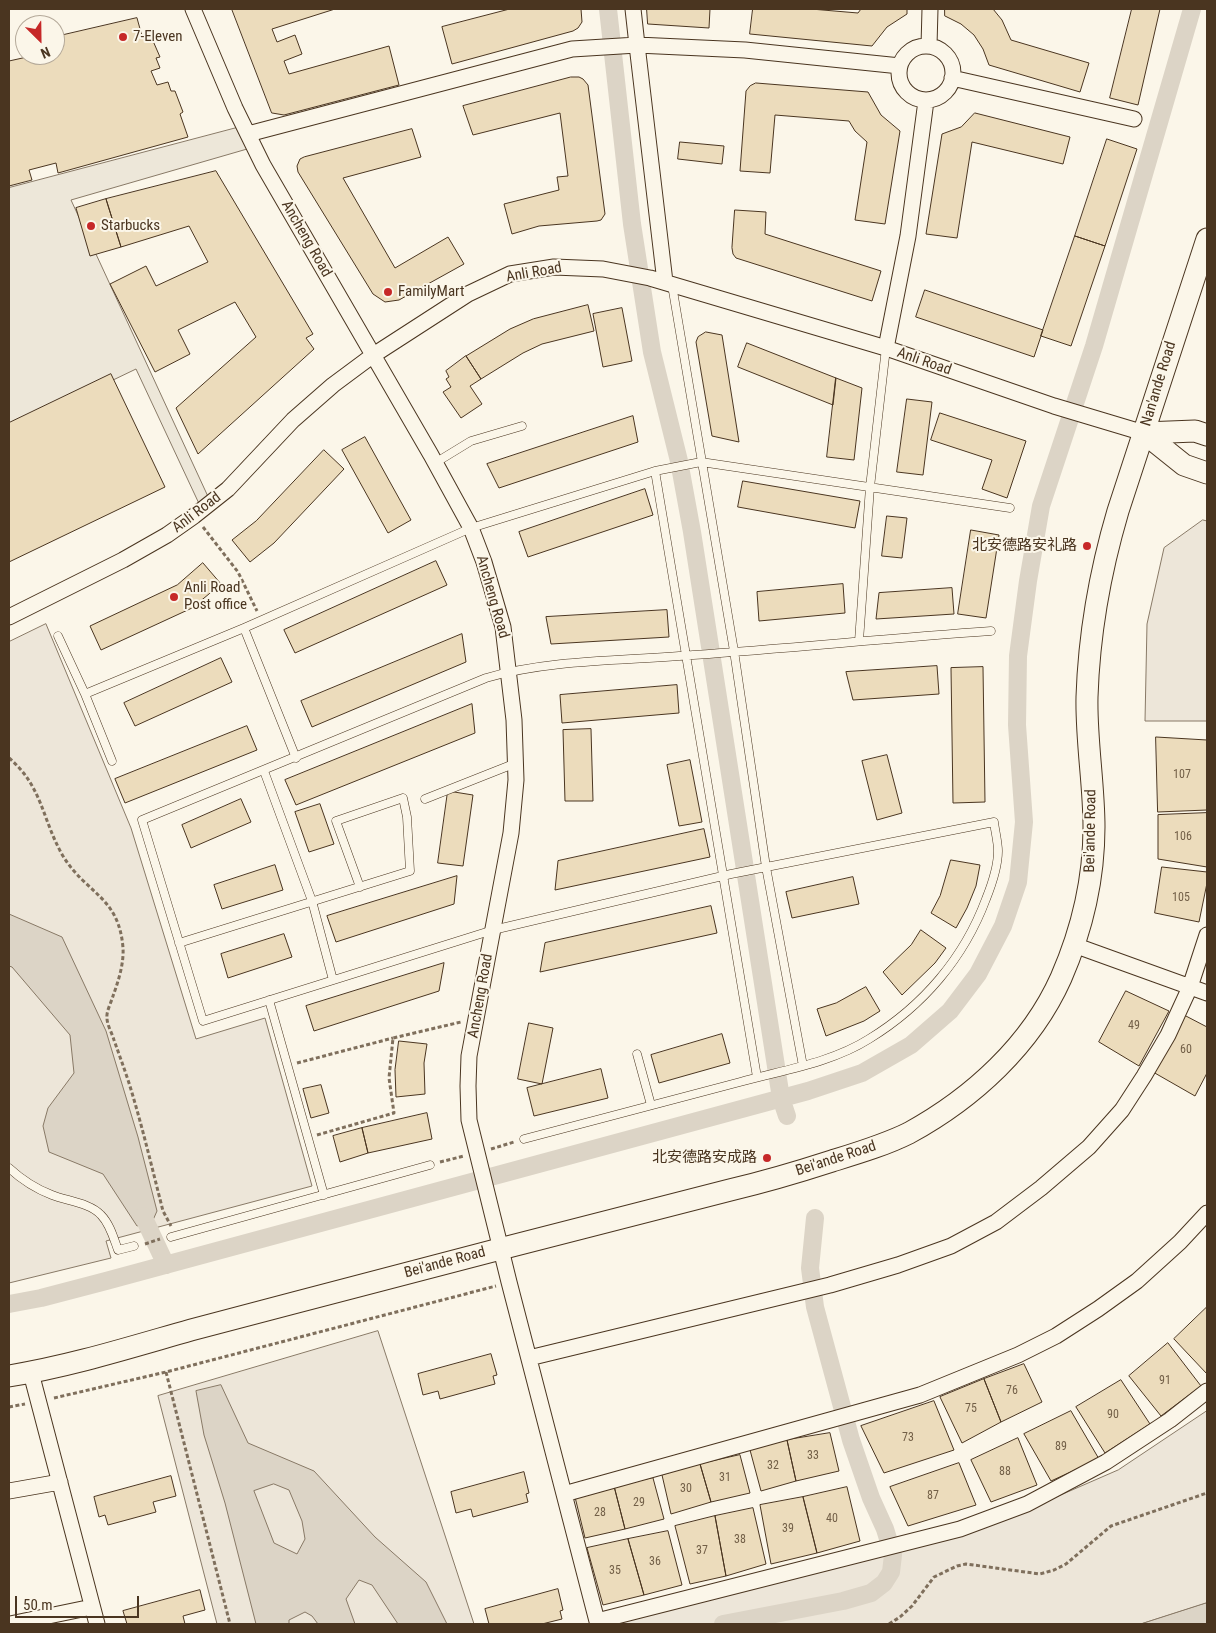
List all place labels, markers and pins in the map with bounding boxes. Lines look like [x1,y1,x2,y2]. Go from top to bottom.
place label: 7-Eleven [133,28,183,46]
marker: 7-Eleven [117,31,129,43]
place label: Starbucks [101,217,160,235]
marker: Starbucks [85,220,97,232]
place label: FamilyMart [398,283,464,301]
marker: FamilyMart [382,286,394,298]
place label: 北安德路安礼路 [972,537,1077,555]
marker: 北安德路安礼路 [1081,540,1093,552]
place label: Anli Road Post office [184,579,247,614]
marker: Anli Road Post office [168,591,180,603]
place label: 北安德路安成路 [652,1149,757,1167]
marker: 北安德路安成路 [761,1152,773,1164]

